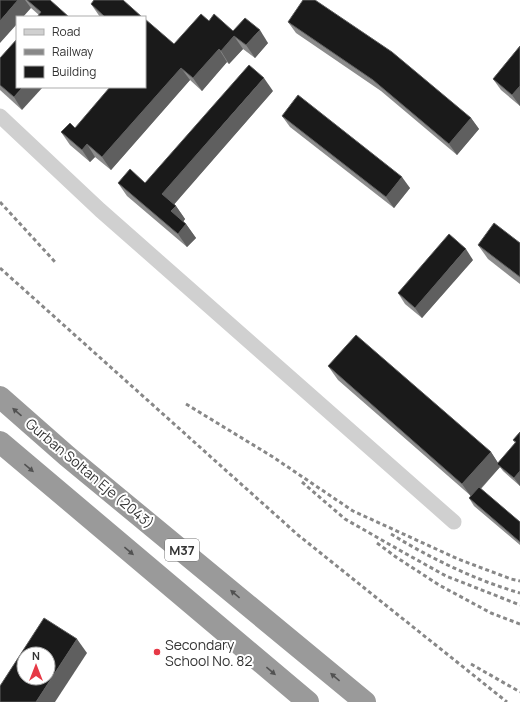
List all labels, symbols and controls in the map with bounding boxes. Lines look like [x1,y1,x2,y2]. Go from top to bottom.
legend [16,16,146,88]
text: Road [52,23,80,40]
text: Railway [52,43,94,60]
text: Building [52,63,96,80]
one-way arrow [12,407,22,416]
street label: Gurban Soltan Eje (2043) [22,414,158,532]
one-way arrow [24,463,35,472]
road number: M37 [165,539,199,561]
one-way arrow [123,547,134,556]
one-way arrow [229,590,240,599]
place label: Secondary School No. 82 [165,635,252,670]
north arrow [16,646,56,686]
marker: Secondary School No. 82 [152,647,162,657]
text: N [32,648,40,663]
one-way arrow [266,667,277,676]
one-way arrow [330,673,340,682]

